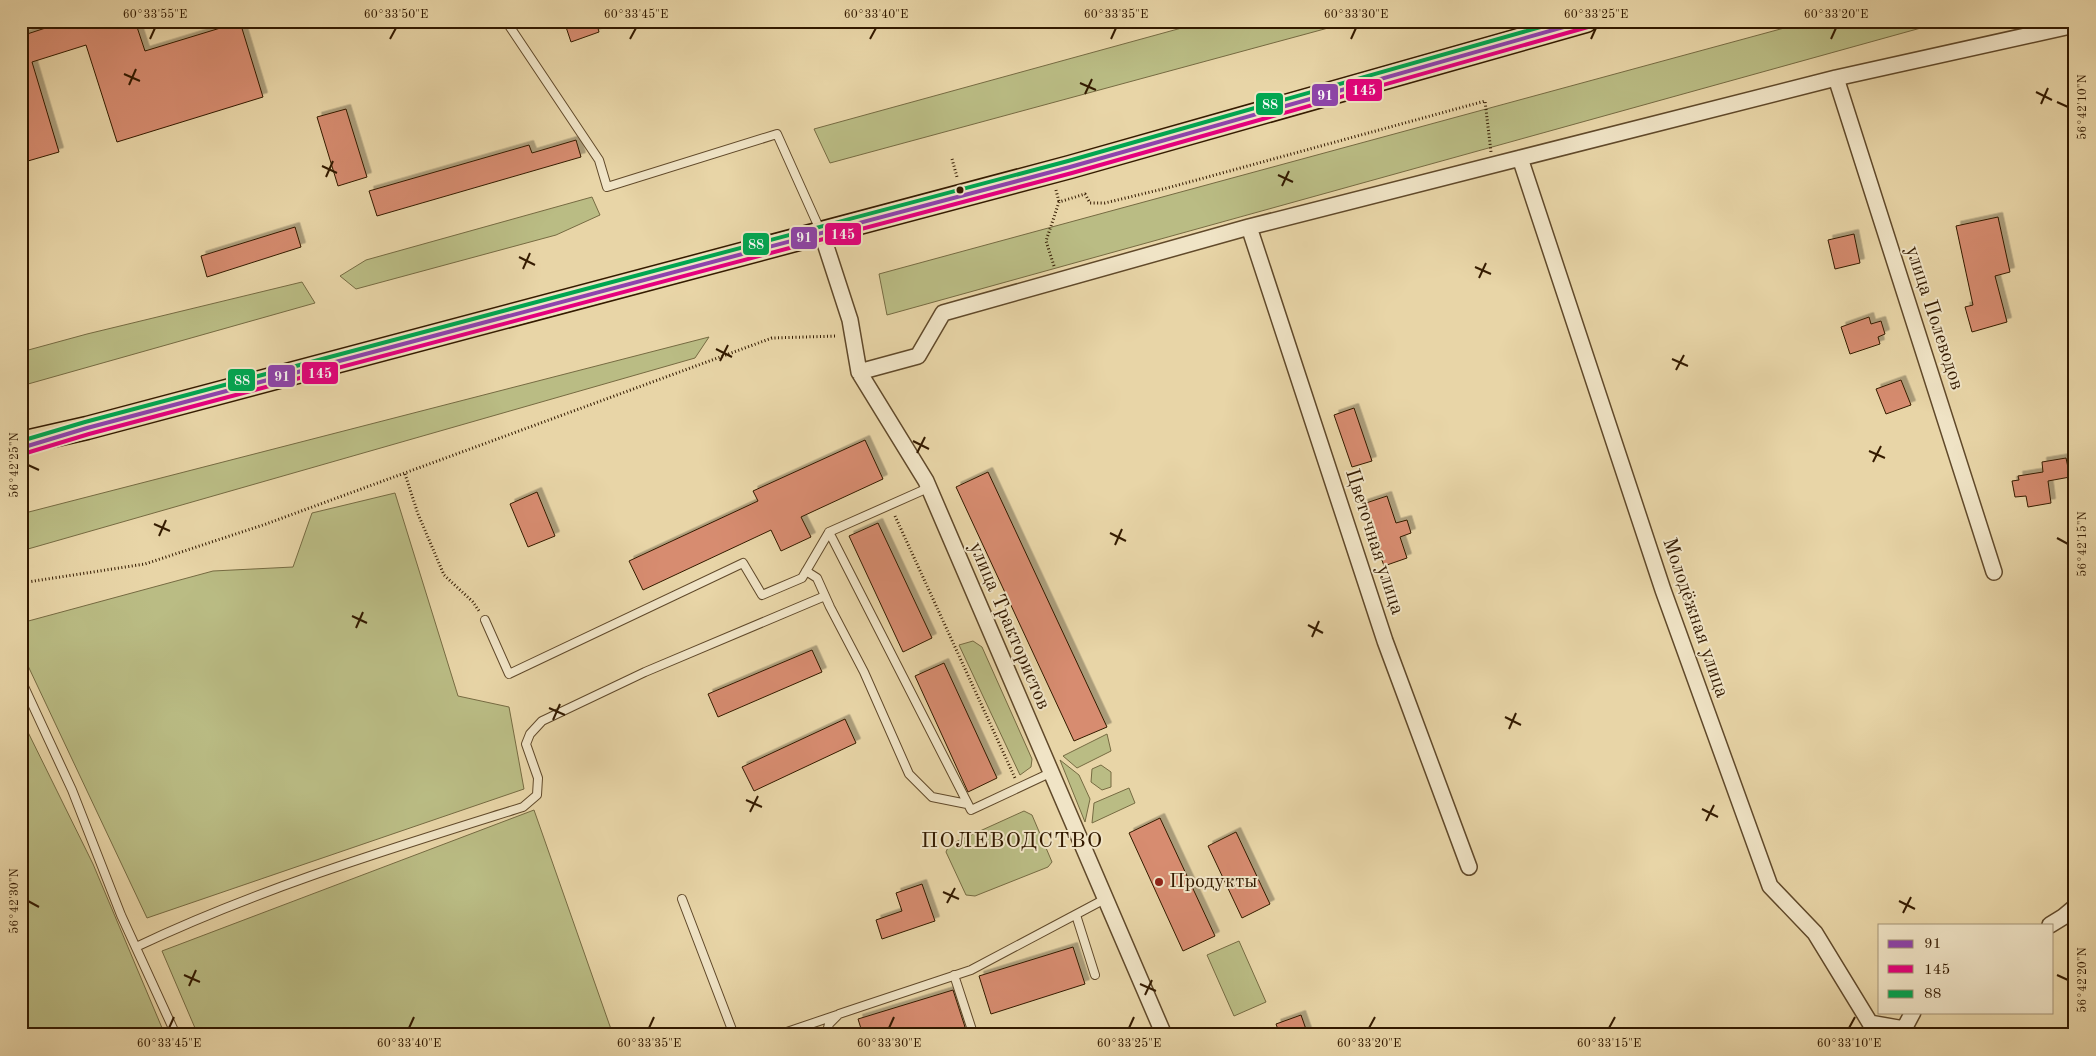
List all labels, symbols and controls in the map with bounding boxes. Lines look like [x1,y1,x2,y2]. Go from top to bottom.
text: 60°33'55"E [123,8,187,21]
text: 60°33'50"E [364,8,428,21]
text: 60°33'45"E [604,8,668,21]
text: 60°33'35"E [1084,8,1148,21]
text: 60°33'25"E [1564,8,1628,21]
text: 60°33'40"E [844,9,908,21]
text: 60°33'30"E [1324,9,1388,21]
text: 60°33'20"E [1804,9,1868,21]
text: 56°42'10"N [2076,74,2089,140]
line badge: 145 [1345,78,1383,102]
line badge: 91 [1311,83,1339,107]
text: 145 [1352,84,1376,98]
text: 91 [1317,89,1333,103]
line badge: 88 [1255,92,1284,116]
text: 88 [1262,98,1278,112]
unlabelled marker [955,185,965,195]
line badge: 145 [824,222,862,246]
line badge: 91 [790,226,818,250]
text: 145 [831,228,855,242]
text: 91 [796,231,812,245]
line badge: 88 [742,232,770,256]
text: 88 [748,238,764,252]
street label: улица Полеводов [1901,244,1967,392]
line badge: 145 [301,361,339,385]
line badge: 91 [267,364,296,388]
text: 145 [308,367,332,381]
line badge: 88 [227,368,256,392]
text: 91 [274,370,290,384]
text: 88 [234,374,250,388]
text: 56°42'25"N [8,432,21,498]
street label: Цветочная улица [1341,467,1407,618]
text: 56°42'15"N [2076,511,2089,577]
street label: Молодёжная улица [1658,536,1732,701]
street label: улица Трактористов [965,539,1053,713]
district label: ПОЛЕВОДСТВО [921,830,1103,852]
text: 56°42'30"N [8,868,21,934]
place label: Продукты [1169,872,1258,892]
marker: Продукты [1153,876,1165,888]
legend [1878,924,2054,1014]
text: 91 [1924,937,1941,952]
text: 56°42'20"N [2076,947,2089,1013]
text: 145 [1924,963,1950,978]
text: 88 [1924,987,1941,1002]
text: 60°33'45"E [137,1037,201,1050]
text: 60°33'35"E [617,1037,681,1050]
text: 60°33'25"E [1097,1037,1161,1050]
text: 60°33'15"E [1577,1037,1641,1050]
text: 60°33'40"E [377,1038,441,1050]
text: 60°33'30"E [857,1038,921,1050]
text: 60°33'20"E [1337,1038,1401,1050]
text: 60°33'10"E [1817,1038,1881,1050]

